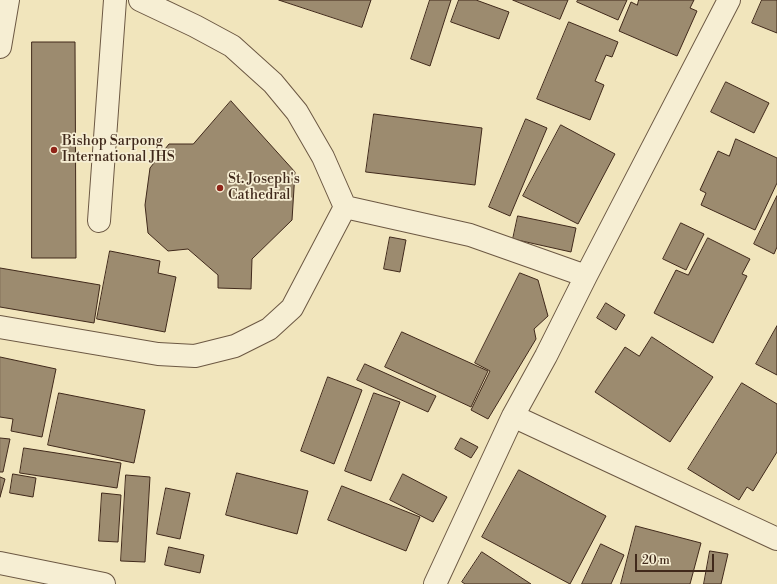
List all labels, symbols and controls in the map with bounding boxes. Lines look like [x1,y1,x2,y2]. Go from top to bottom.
place label: Bishop Sarpong International JHS [62,134,175,166]
marker: Bishop Sarpong International JHS [49,145,59,155]
place label: St. Joseph's Cathedral [228,172,300,204]
marker: St. Joseph's Cathedral [215,183,225,193]
scale bar [637,546,716,572]
text: 20 m [642,553,670,568]

